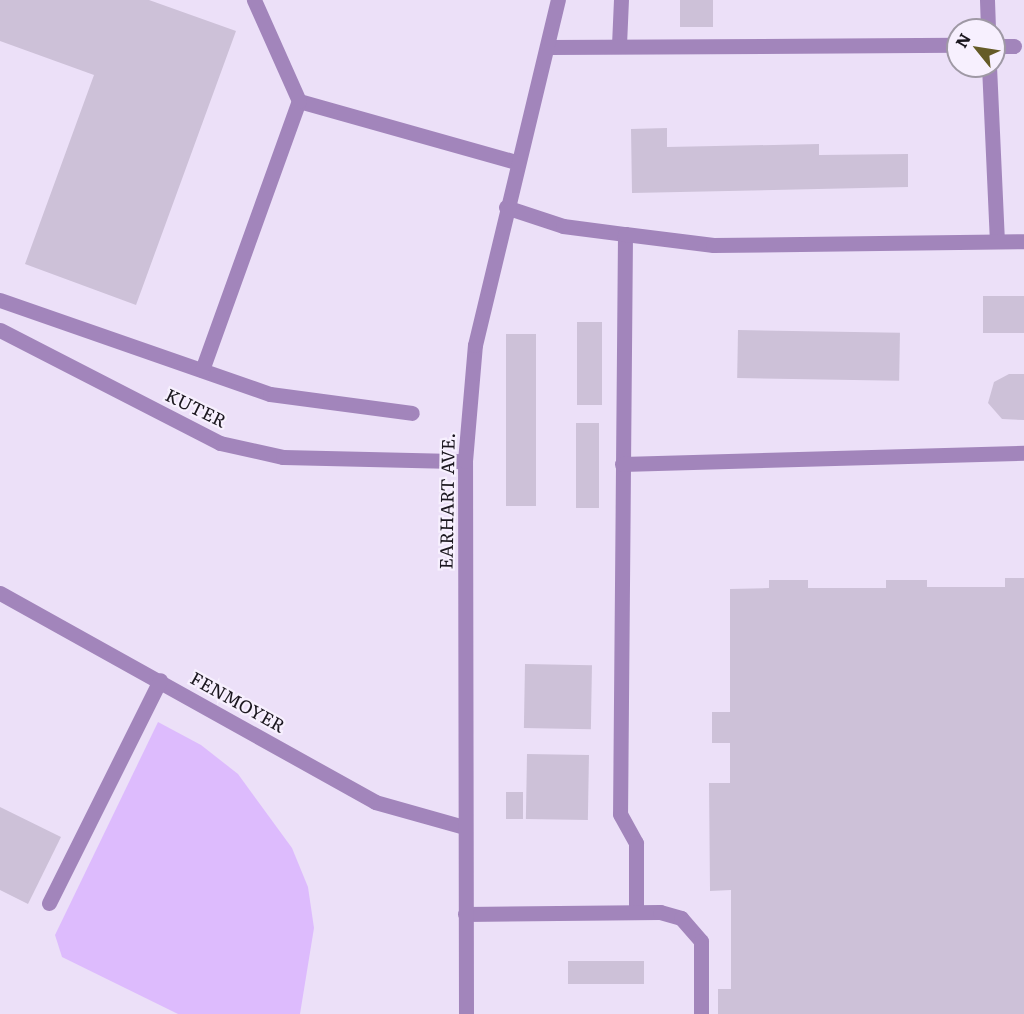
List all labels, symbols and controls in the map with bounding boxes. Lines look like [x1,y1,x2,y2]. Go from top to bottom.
north arrow [946,18,1006,78]
text: N [948,28,976,52]
street label: KUTER [162,384,230,432]
street label: EARHART AVE. [435,433,459,569]
street label: FENMOYER [187,667,289,737]

